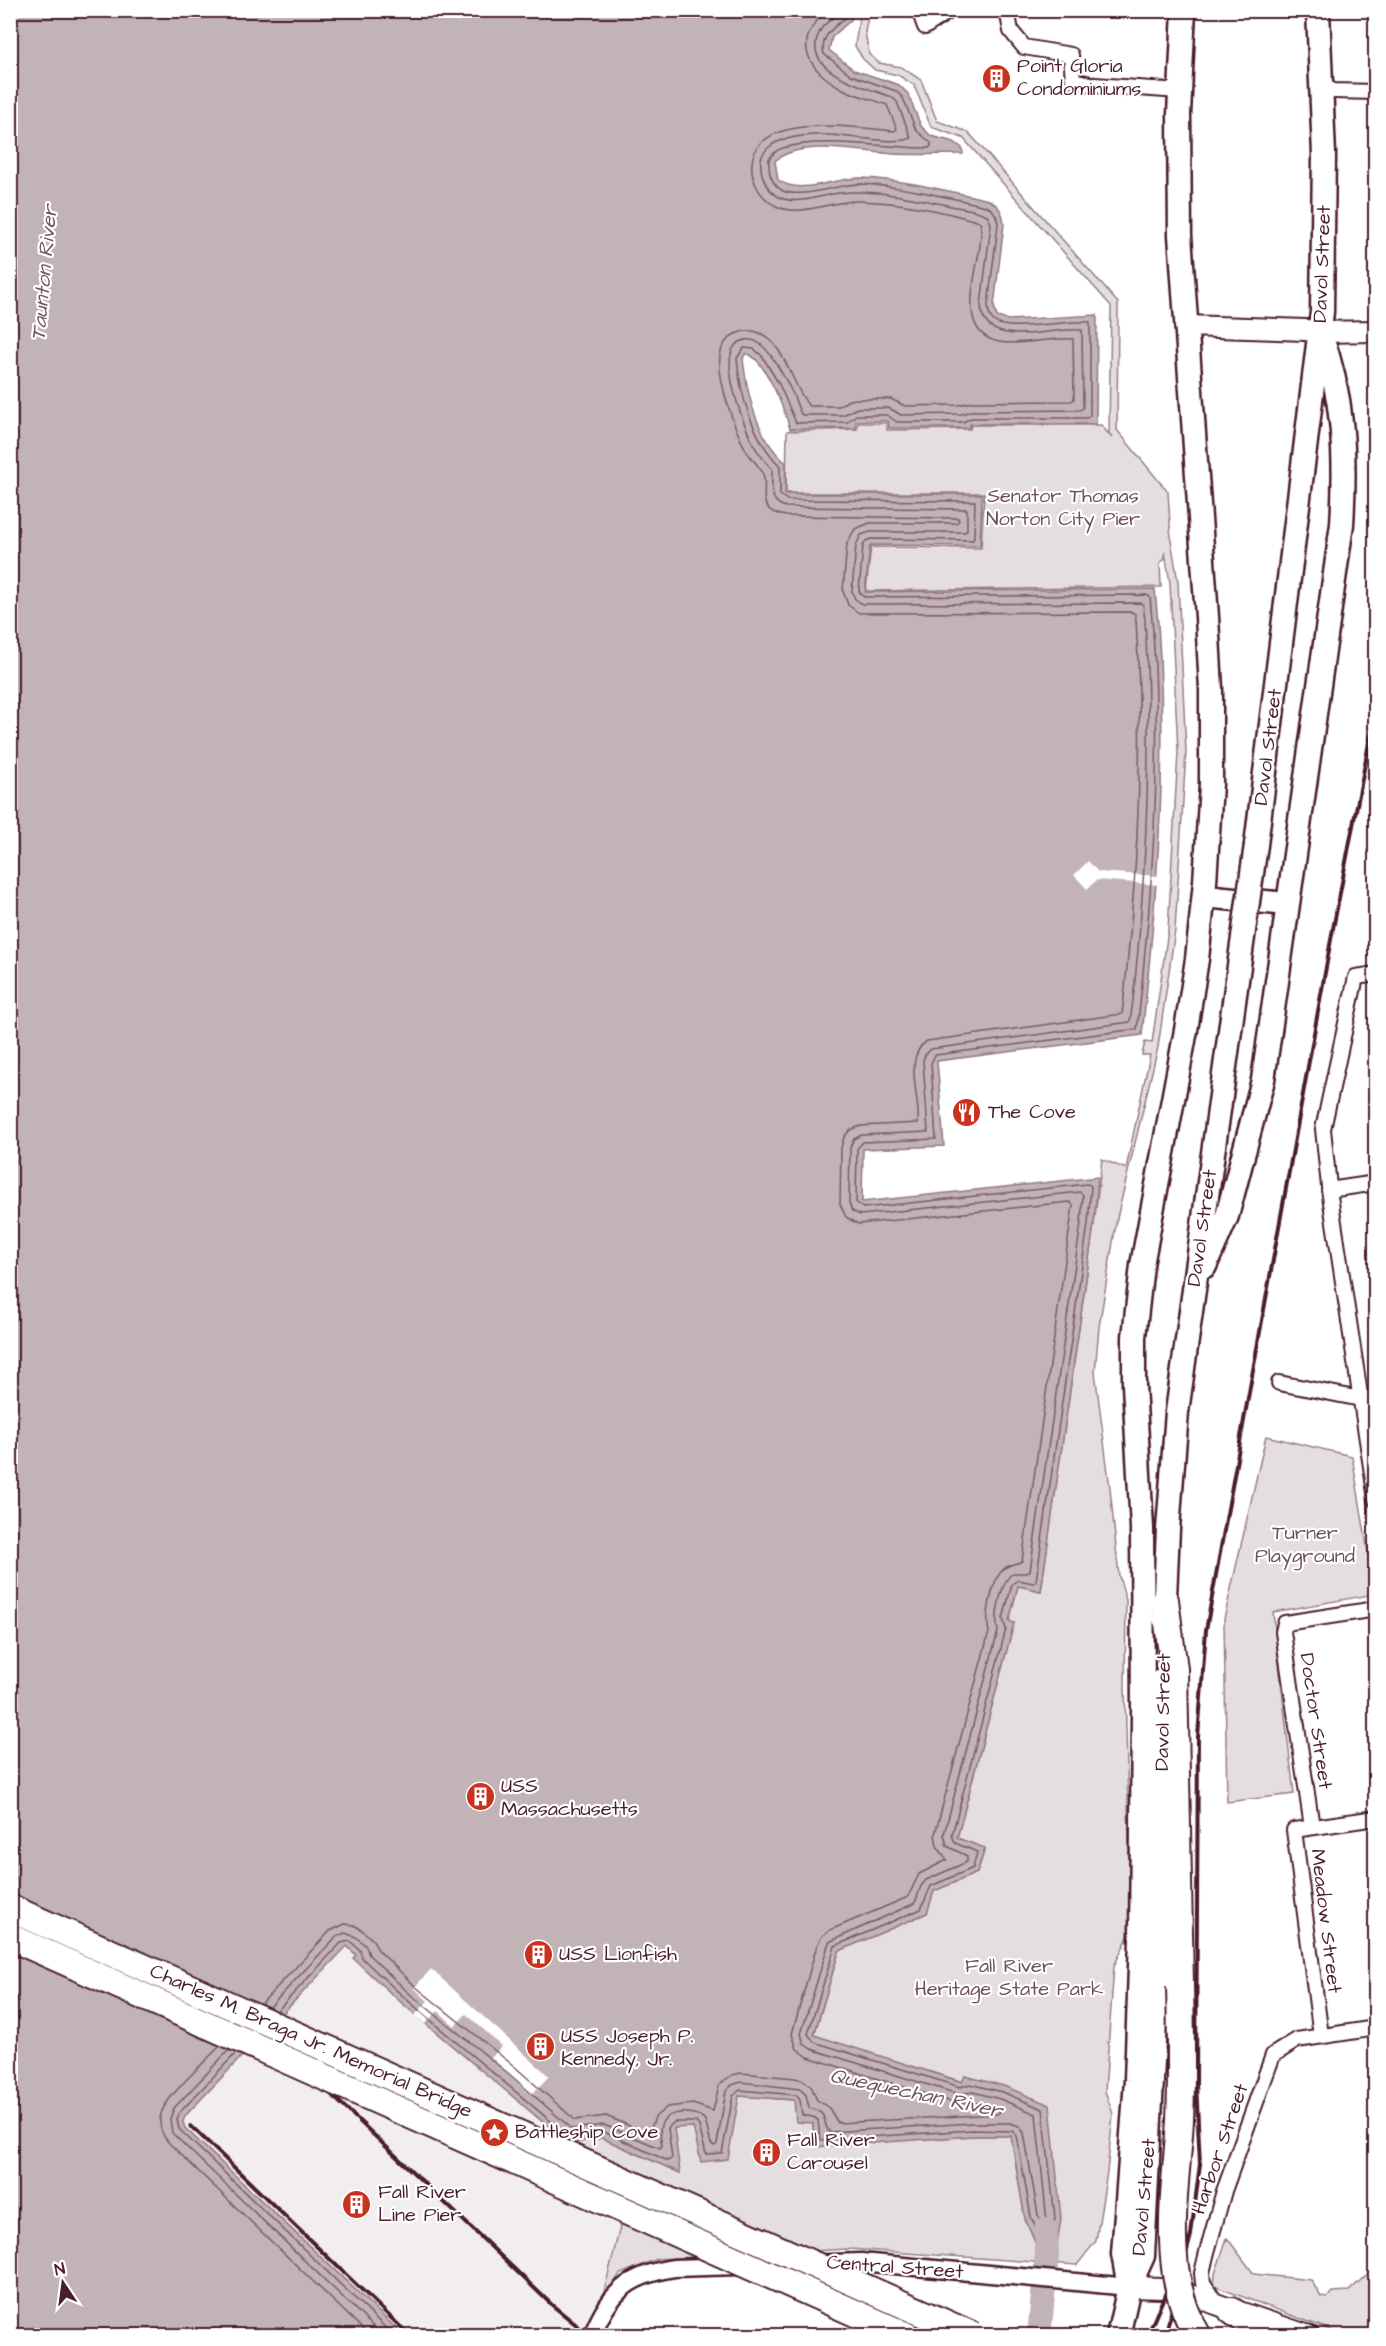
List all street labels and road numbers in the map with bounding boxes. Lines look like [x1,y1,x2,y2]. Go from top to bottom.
street label: Davol Street [1306,205,1338,323]
street label: Davol Street [1247,687,1289,807]
street label: Davol Street [1180,1168,1224,1288]
street label: Doctor Street [1293,1651,1339,1791]
street label: Davol Street [1148,1653,1178,1771]
street label: Meadow Street [1303,1847,1349,1995]
street label: Charles M. Braga Jr. Memorial Bridge [145,1957,477,2126]
street label: Harbor Street [1185,2080,1255,2218]
street label: Davol Street [1125,2137,1163,2257]
street label: Central Street [826,2248,964,2286]

